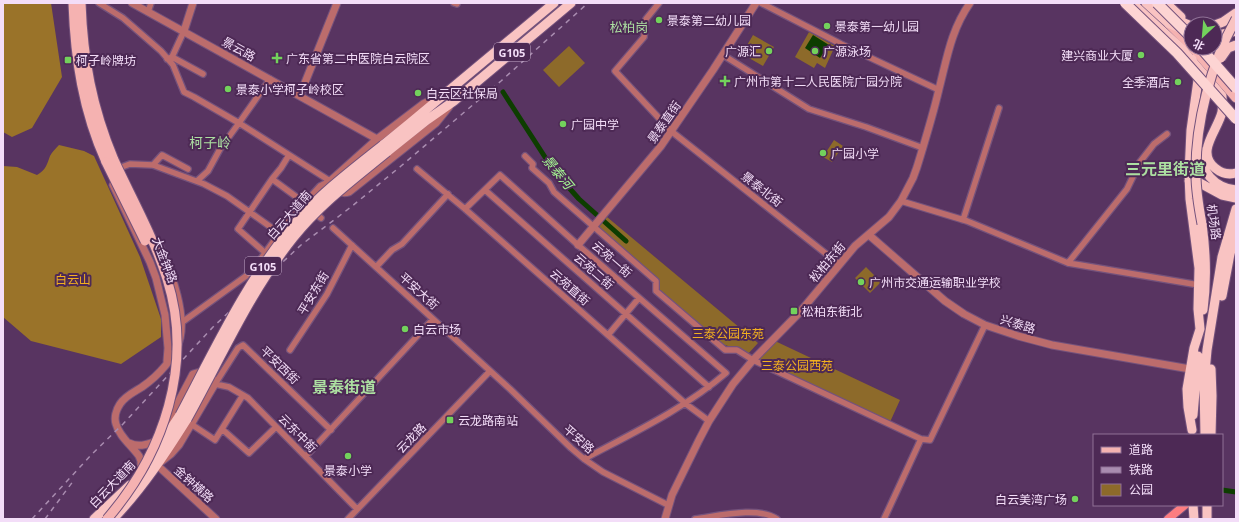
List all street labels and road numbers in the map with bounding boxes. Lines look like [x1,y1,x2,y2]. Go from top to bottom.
street label: 景云路 [219,33,259,65]
road number: G105 [494,43,530,61]
street label: 景泰直街 [643,97,685,147]
street label: 景泰北街 [738,168,786,210]
street label: 白云大道南 [263,187,315,243]
street label: 机场路 [1203,203,1225,241]
street label: 大金钟路 [148,235,182,285]
street label: 云苑一街 [588,237,636,281]
street label: 松柏东街 [805,238,849,286]
street label: 云苑二街 [570,249,618,293]
road number: G105 [245,257,281,275]
street label: 云苑直街 [546,265,594,309]
street label: 平安东街 [293,268,333,318]
street label: 平安大街 [395,269,443,313]
street label: 兴泰路 [998,311,1038,337]
street label: 平安西街 [257,342,303,388]
street label: 云东中街 [275,410,321,456]
street label: 云龙路 [392,419,430,457]
street label: 平安路 [560,421,598,457]
street label: 白云大道南 [85,457,139,511]
street label: 金钟横路 [170,462,218,506]

